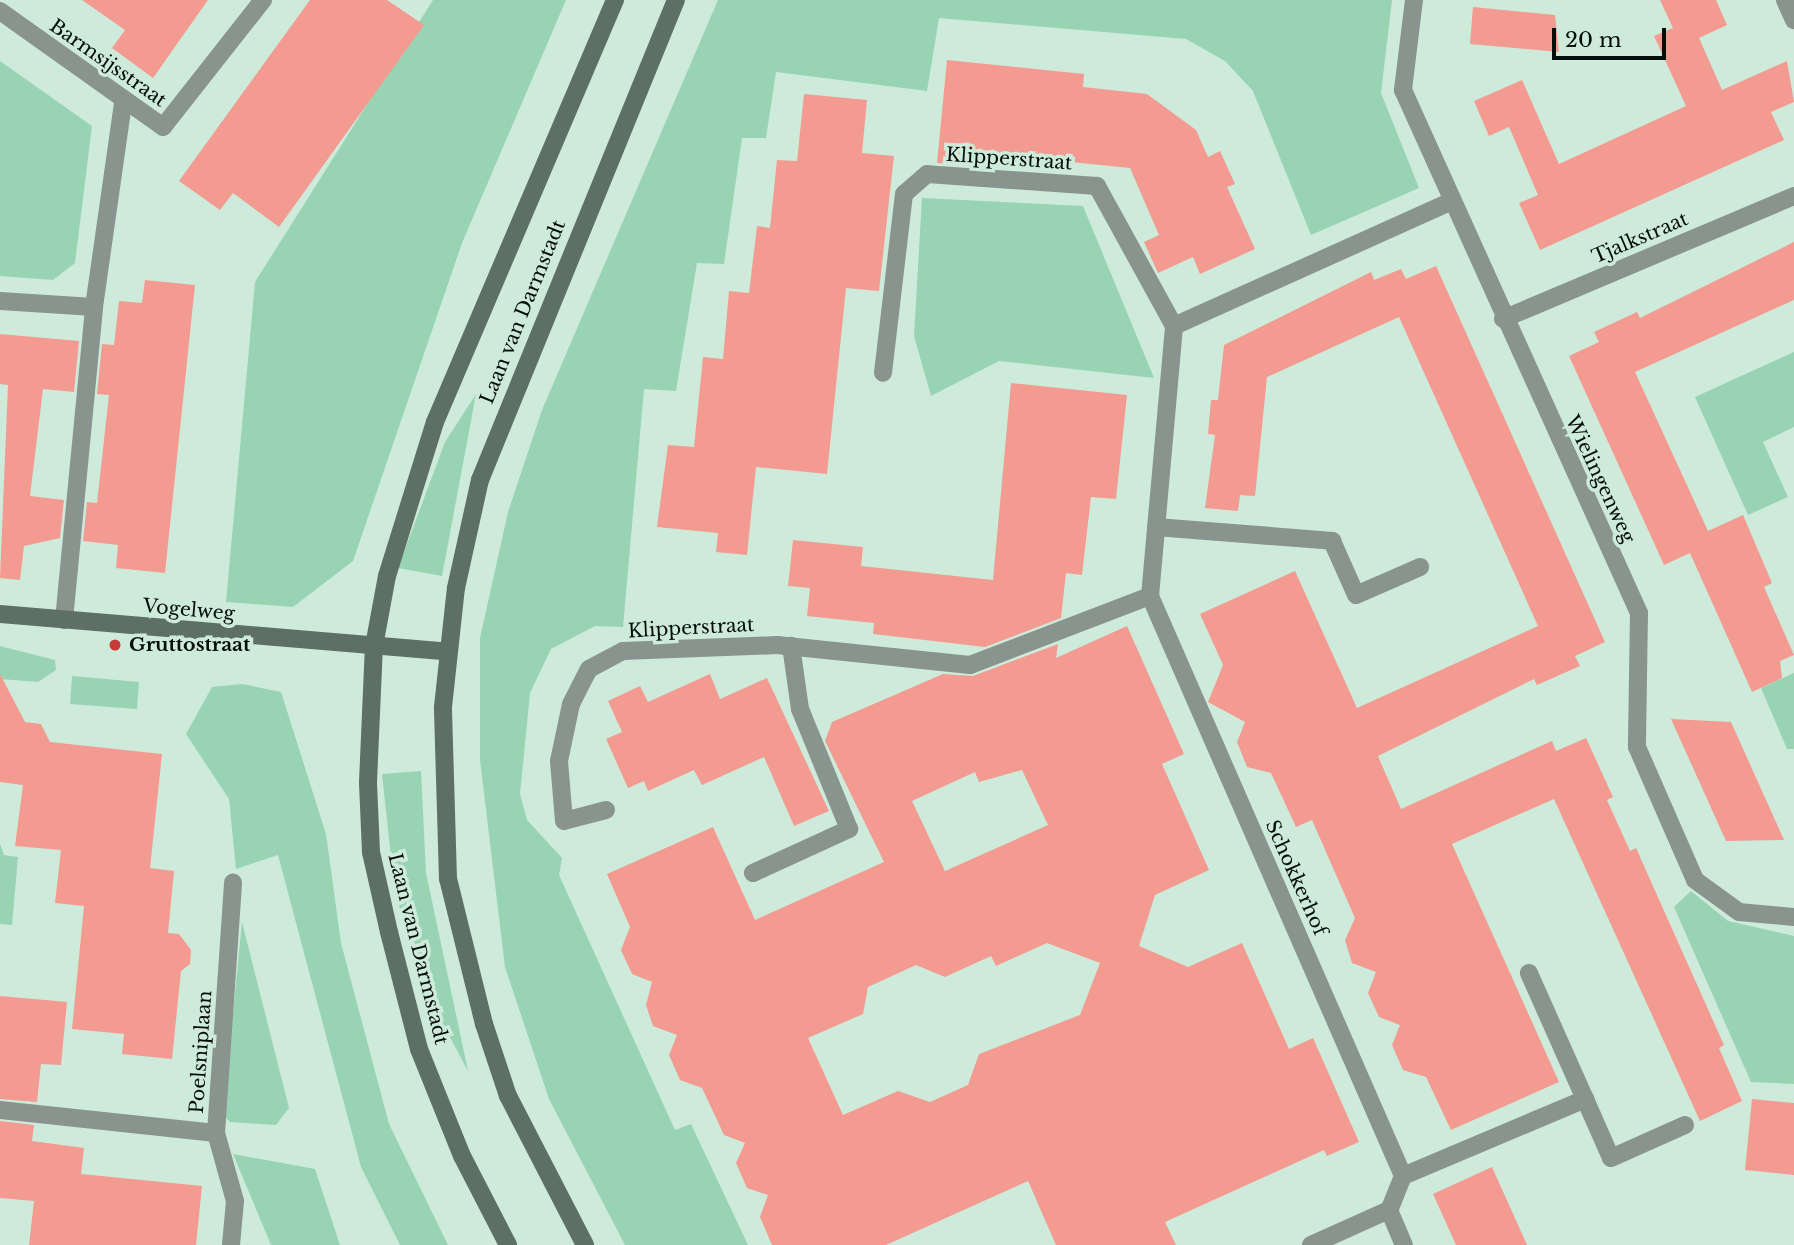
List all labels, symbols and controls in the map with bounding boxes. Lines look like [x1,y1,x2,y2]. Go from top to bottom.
street label: Barmsijsstraat [45,14,171,112]
scale bar [1556,14,1670,58]
text: 20 m [1565,27,1622,53]
street label: Klipperstraat [945,143,1073,175]
street label: Tjalkstraat [1589,208,1691,268]
street label: Laan van Darmstadt [476,216,570,408]
street label: Wielingenweg [1560,412,1640,546]
street label: Vogelweg [142,595,236,625]
street label: Klipperstraat [627,613,755,643]
place label: Gruttostraat [129,634,250,656]
marker: Gruttostraat [107,637,123,653]
street label: Schokkerhof [1260,817,1332,939]
street label: Laan van Darmstadt [383,851,453,1047]
street label: Poelsniplaan [185,990,217,1114]

